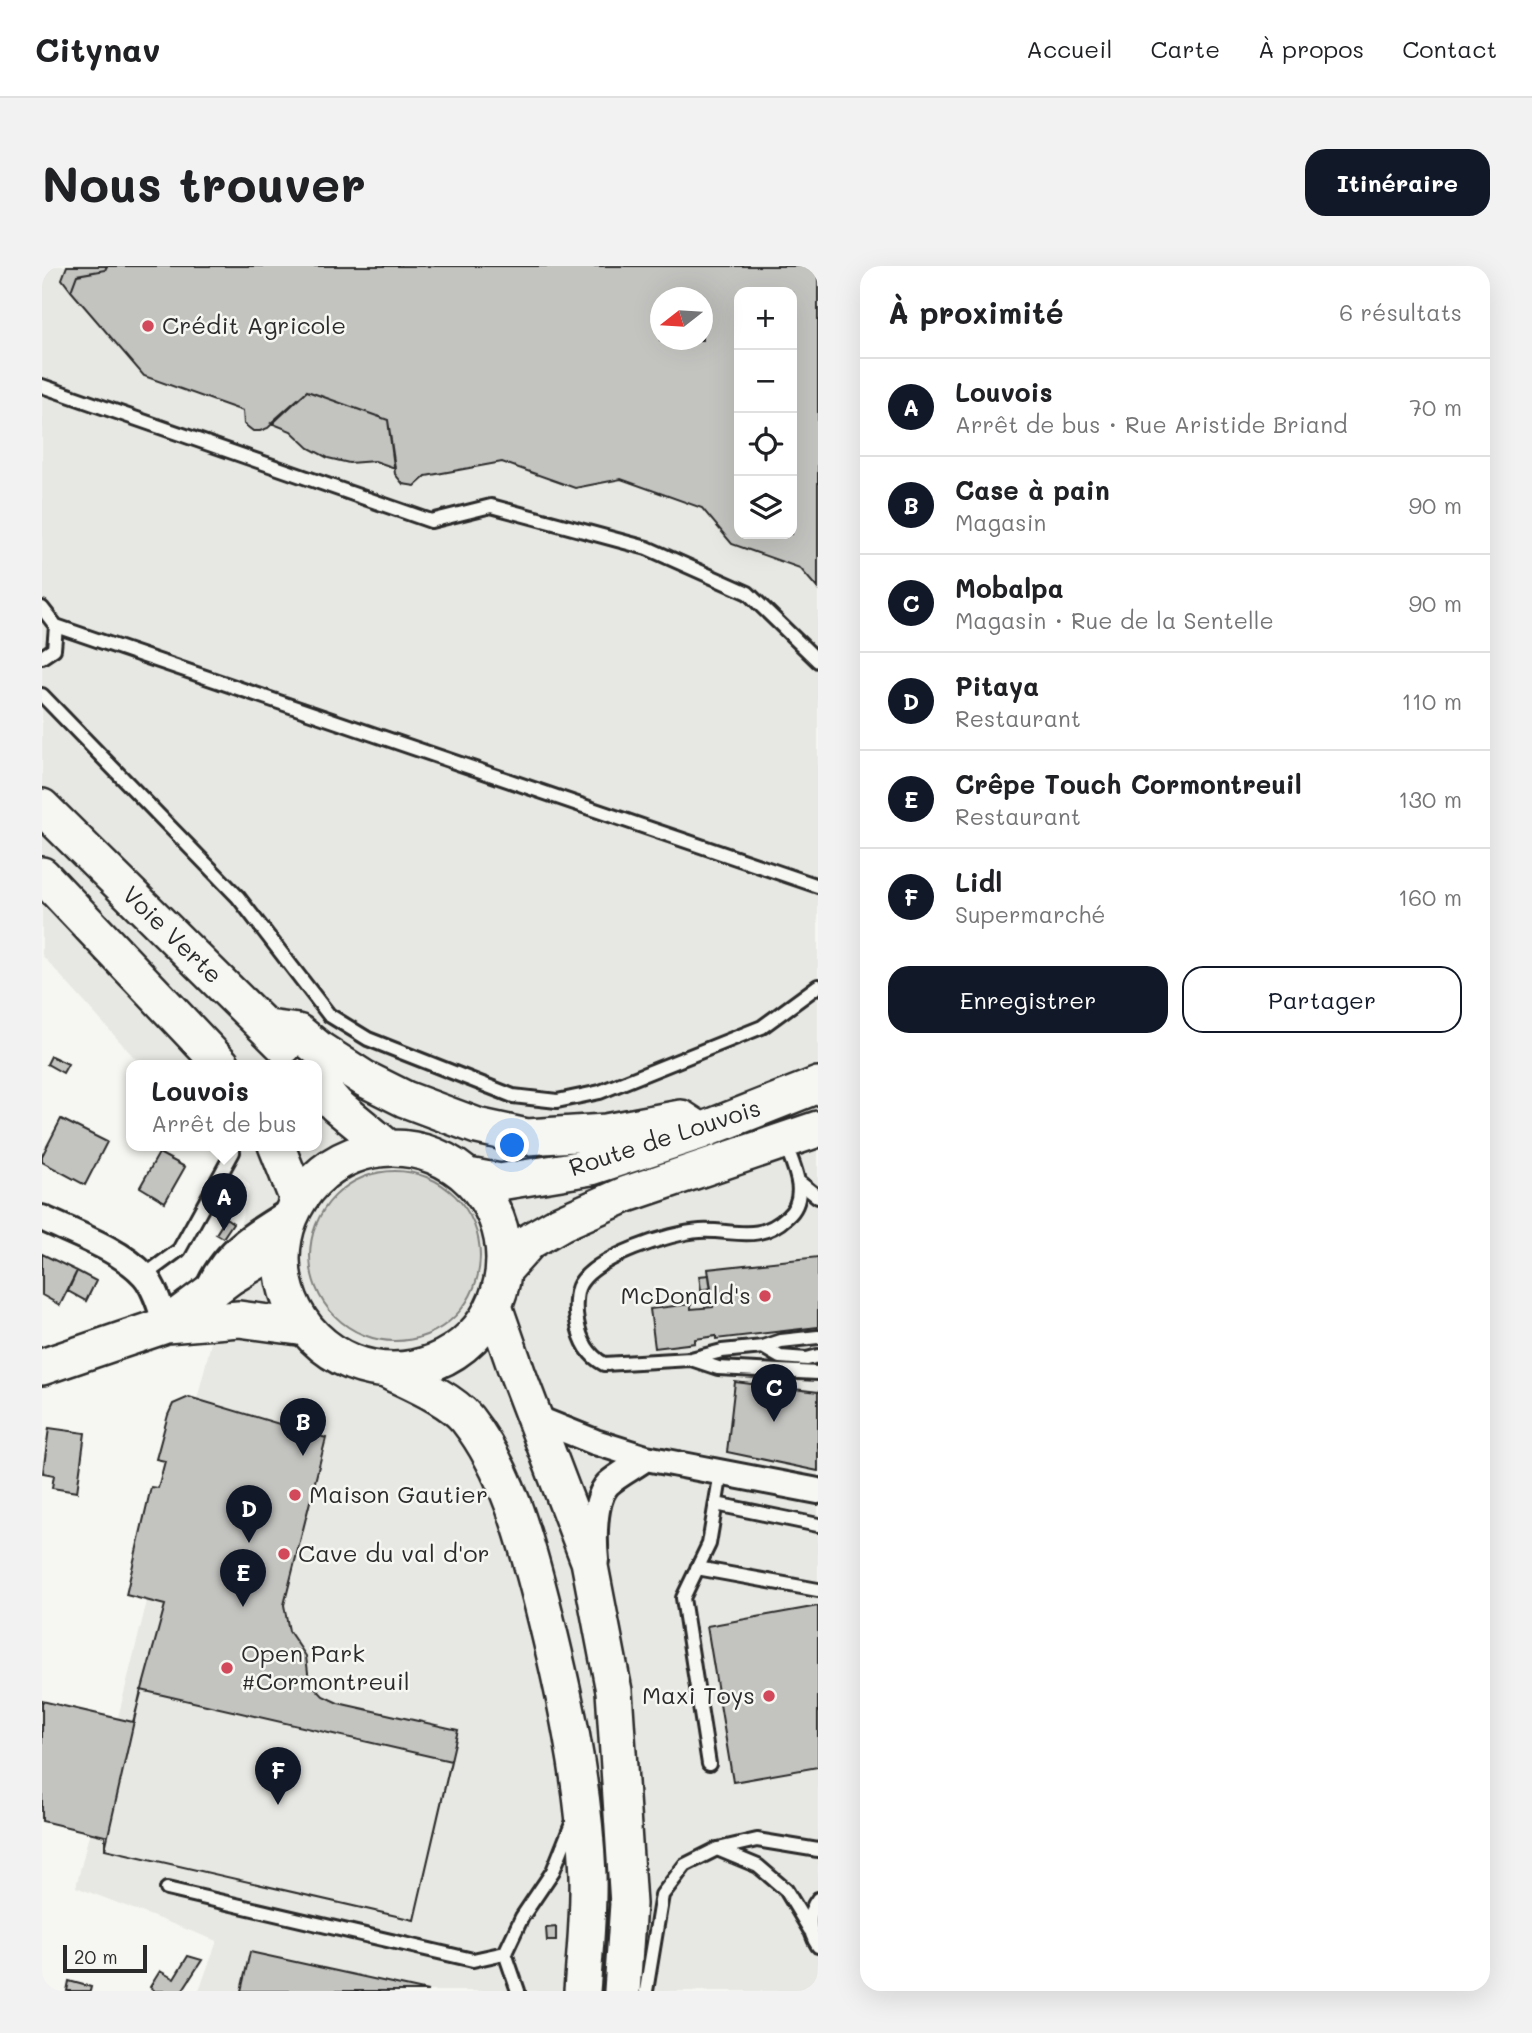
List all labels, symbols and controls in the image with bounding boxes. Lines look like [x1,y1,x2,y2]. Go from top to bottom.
text: Citynav [35,27,160,70]
text: Accueil [1026,33,1112,64]
text: Carte [1150,33,1220,64]
text: À propos [1258,33,1364,64]
text: Contact [1402,33,1497,64]
button: Itinéraire [1305,149,1490,216]
text: Nous trouver [42,151,366,214]
north arrow [650,287,713,350]
map controls [734,287,797,539]
button: + [734,287,797,350]
text: À proximité [888,292,1064,332]
text: 6 résultats [1339,297,1462,327]
place label: Crédit Agricole [162,309,346,340]
marker: Crédit Agricole [140,318,156,334]
button: − [734,350,797,413]
text: Louvois [955,375,1053,409]
text: A [903,392,919,422]
text: 70 m [1409,392,1462,422]
text: Arrêt de bus · Rue Aristide Briand [955,409,1348,439]
button: locate [734,413,797,476]
text: Case à pain [955,473,1110,507]
button: layers [734,476,797,539]
text: B [903,490,919,520]
text: 90 m [1409,490,1462,520]
text: Magasin [955,507,1046,537]
text: Mobalpa [955,571,1064,605]
text: C [902,588,920,618]
text: 90 m [1409,588,1462,618]
text: Magasin · Rue de la Sentelle [955,605,1274,635]
text: Pitaya [955,669,1039,703]
text: D [903,686,919,716]
text: 110 m [1402,686,1462,716]
text: Restaurant [955,703,1081,733]
text: Crêpe Touch Cormontreuil [955,767,1302,801]
text: E [904,784,918,814]
text: 130 m [1398,784,1462,814]
text: Restaurant [955,801,1081,831]
text: Lidl [955,865,1002,899]
street label: Voie Verte [116,879,230,989]
text: F [904,882,918,912]
text: 160 m [1398,882,1462,912]
text: Supermarché [955,899,1105,929]
button: Enregistrer [888,966,1168,1033]
button: Partager [1182,966,1462,1033]
popup [126,1060,322,1151]
text: Louvois [151,1074,249,1108]
street label: Route de Louvois [565,1091,764,1182]
text: Arrêt de bus [151,1108,297,1138]
your location [495,1128,529,1162]
pin: A [201,1173,247,1231]
place label: McDonald's [621,1279,751,1310]
marker: McDonald's [757,1288,773,1304]
pin: C [751,1364,797,1422]
pin: B [280,1398,326,1456]
place label: Maison Gautier [309,1478,488,1509]
pin: D [226,1485,272,1543]
marker: Maison Gautier [287,1487,303,1503]
place label: Cave du val d'or [298,1537,490,1568]
marker: Cave du val d'or [276,1546,292,1562]
pin: E [220,1549,266,1607]
place label: Open Park #Cormontreuil [241,1637,410,1696]
marker: Open Park #Cormontreuil [219,1660,235,1676]
place label: Maxi Toys [642,1679,755,1710]
marker: Maxi Toys [761,1688,777,1704]
pin: F [255,1747,301,1805]
scale bar [63,1942,147,1974]
text: 20 m [74,1944,118,1969]

